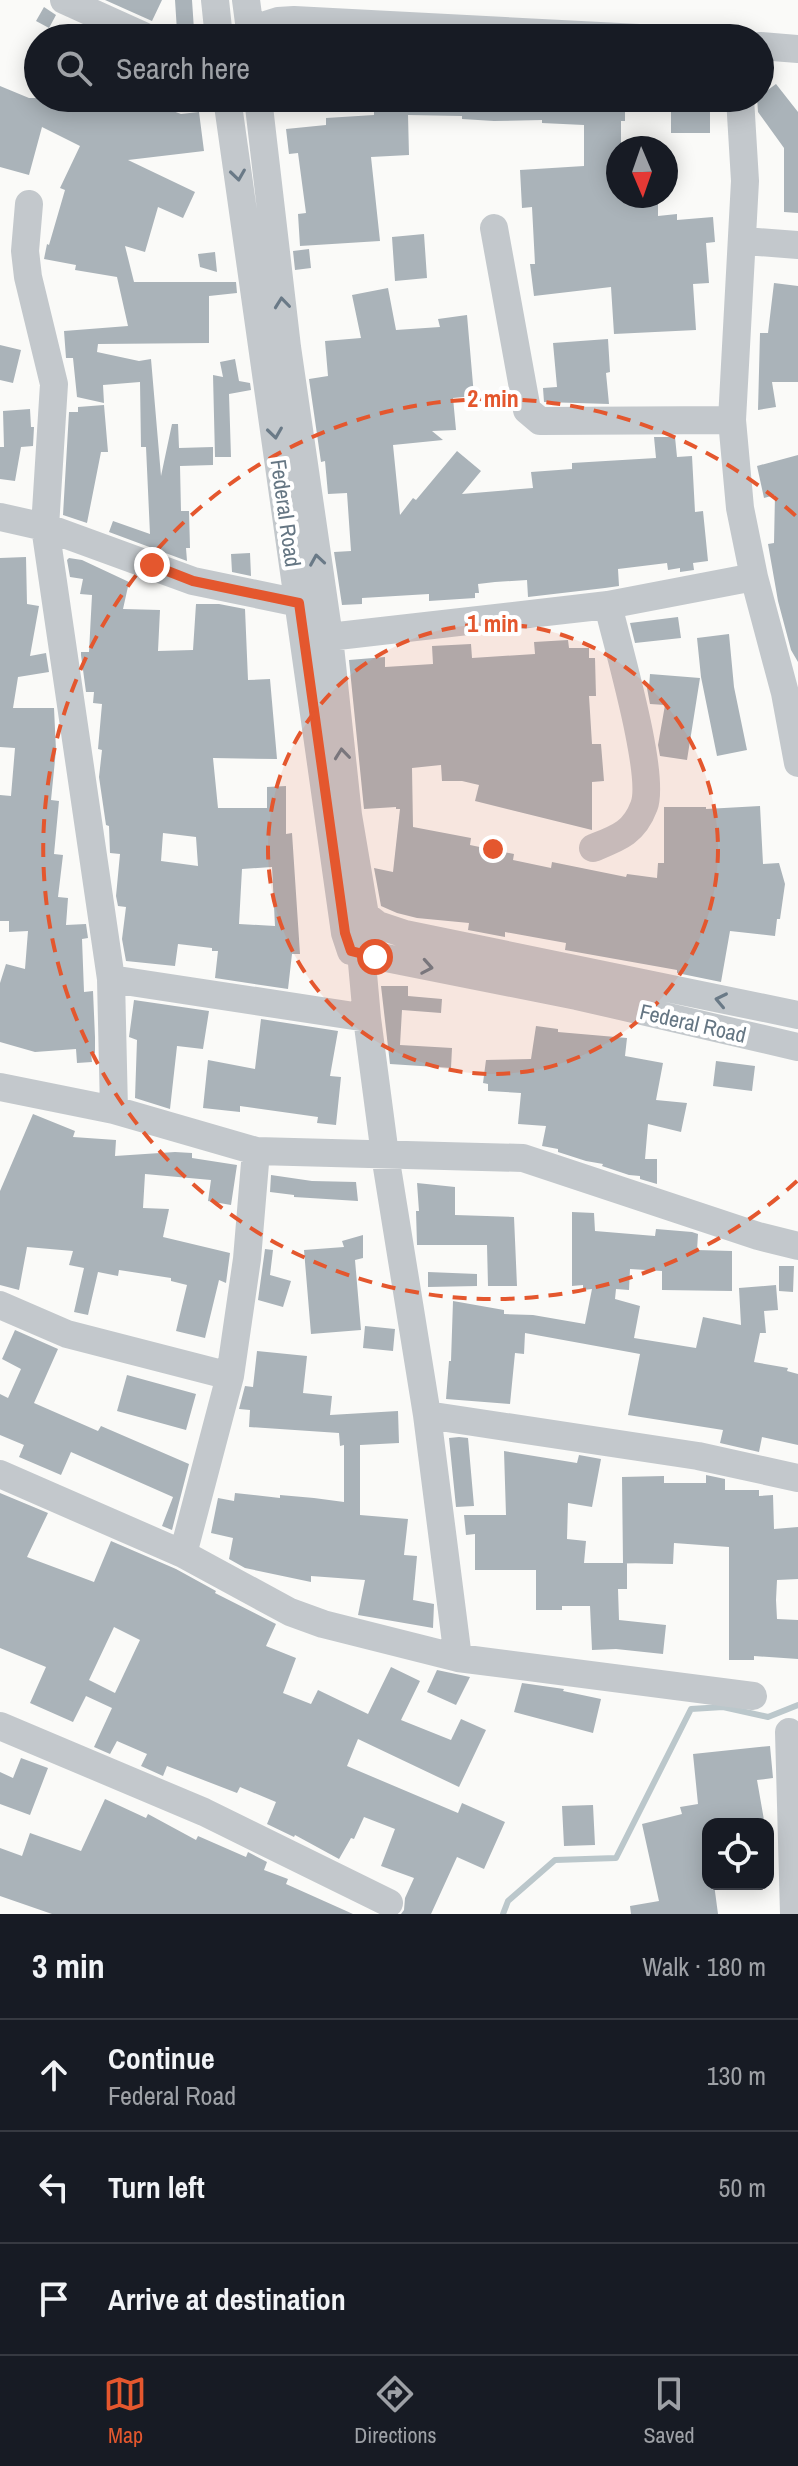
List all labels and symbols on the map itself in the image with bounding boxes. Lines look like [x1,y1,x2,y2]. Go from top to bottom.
north arrow [606,136,678,208]
one-way arrow [229,168,246,182]
one-way arrow [273,296,290,309]
text: 2 min [467,382,519,414]
one-way arrow [266,426,283,439]
street label: Federal Road [264,457,308,569]
route end [134,547,170,583]
one-way arrow [309,553,326,567]
text: 1 min [467,607,519,639]
one-way arrow [333,747,350,760]
centre of rings [479,835,507,863]
route start [357,939,393,975]
one-way arrow [421,957,434,974]
one-way arrow [715,992,729,1009]
street label: Federal Road [637,996,749,1050]

